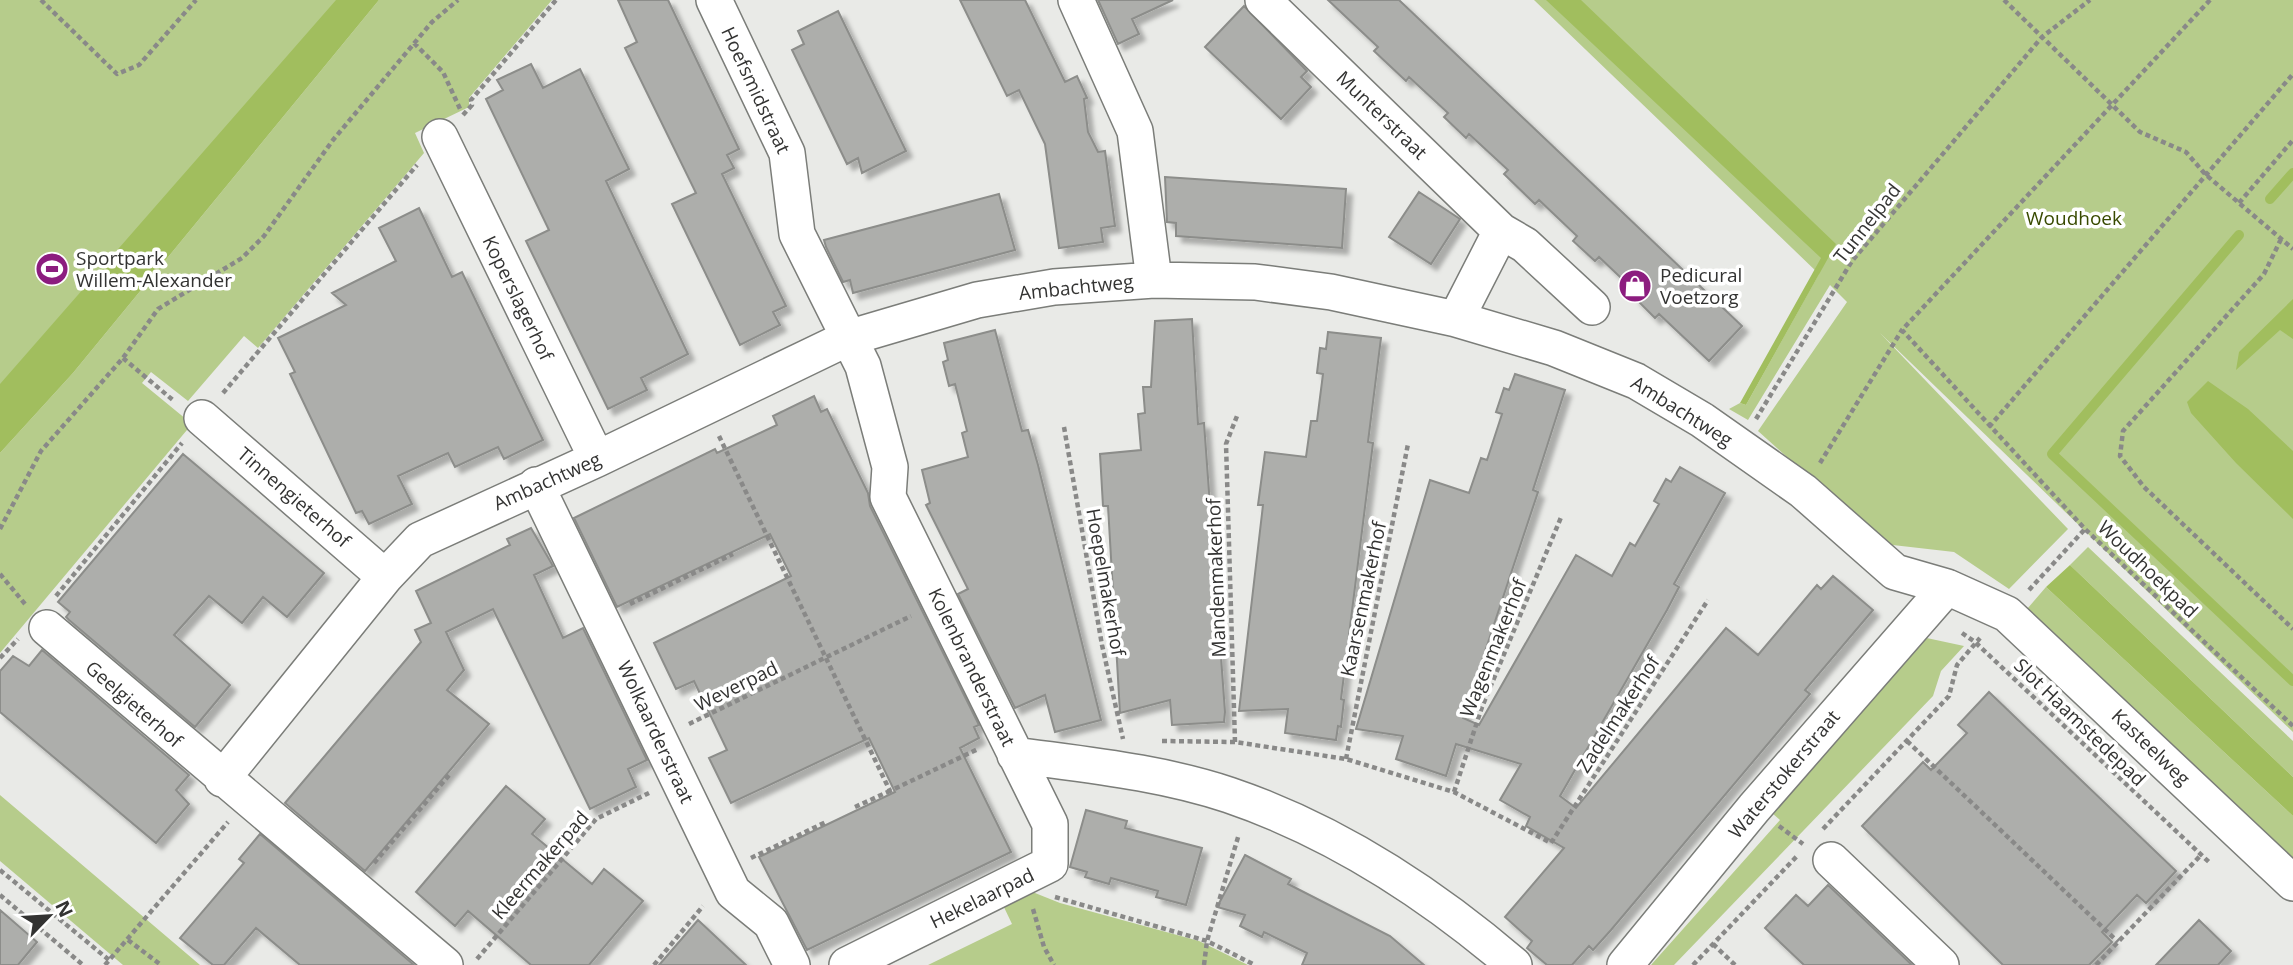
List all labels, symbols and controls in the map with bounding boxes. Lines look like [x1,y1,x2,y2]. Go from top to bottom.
street label: Hoefsmidstraat [715,22,797,158]
street label: Munterstraat [1331,65,1433,165]
street label: Tunnelpad [1828,178,1906,268]
park label: Woudhoek [2026,205,2122,231]
street label: Koperslagerhof [477,231,560,366]
place label: Sportpark Willem-Alexander [76,245,232,293]
sports icon: Sportpark Willem-Alexander [33,250,71,288]
place label: Pedicural Voetzorg [1660,262,1742,310]
shop icon: Pedicural Voetzorg [1616,267,1654,305]
street label: Ambachtweg [1017,268,1135,306]
street label: Ambachtweg [1626,369,1738,453]
street label: Tinnengieterhof [232,441,357,554]
street label: Ambachtweg [489,446,605,516]
street label: Mandenmakerhof [1200,496,1232,658]
street label: Hoepelmakerhof [1080,506,1132,659]
street label: Woudhoekpad [2092,515,2204,623]
street label: Kaarsenmakerhof [1334,517,1392,679]
street label: Wagenmakerhof [1453,574,1533,721]
street label: Kolenbranderstraat [922,583,1022,751]
street label: Zadelmakerhof [1570,649,1666,778]
street label: Slot Haamstedepad [2009,652,2151,792]
street label: Geelgieterhof [80,655,189,754]
street label: Weverpad [690,655,782,717]
street label: Wolkaarderstraat [612,657,700,808]
street label: Kasteelweg [2106,703,2196,791]
street label: Waterstokerstraat [1722,704,1846,844]
street label: Kleermakerpad [486,805,594,925]
street label: Hekelaarpad [926,862,1038,934]
north arrow [14,881,84,951]
text: N [49,896,79,921]

